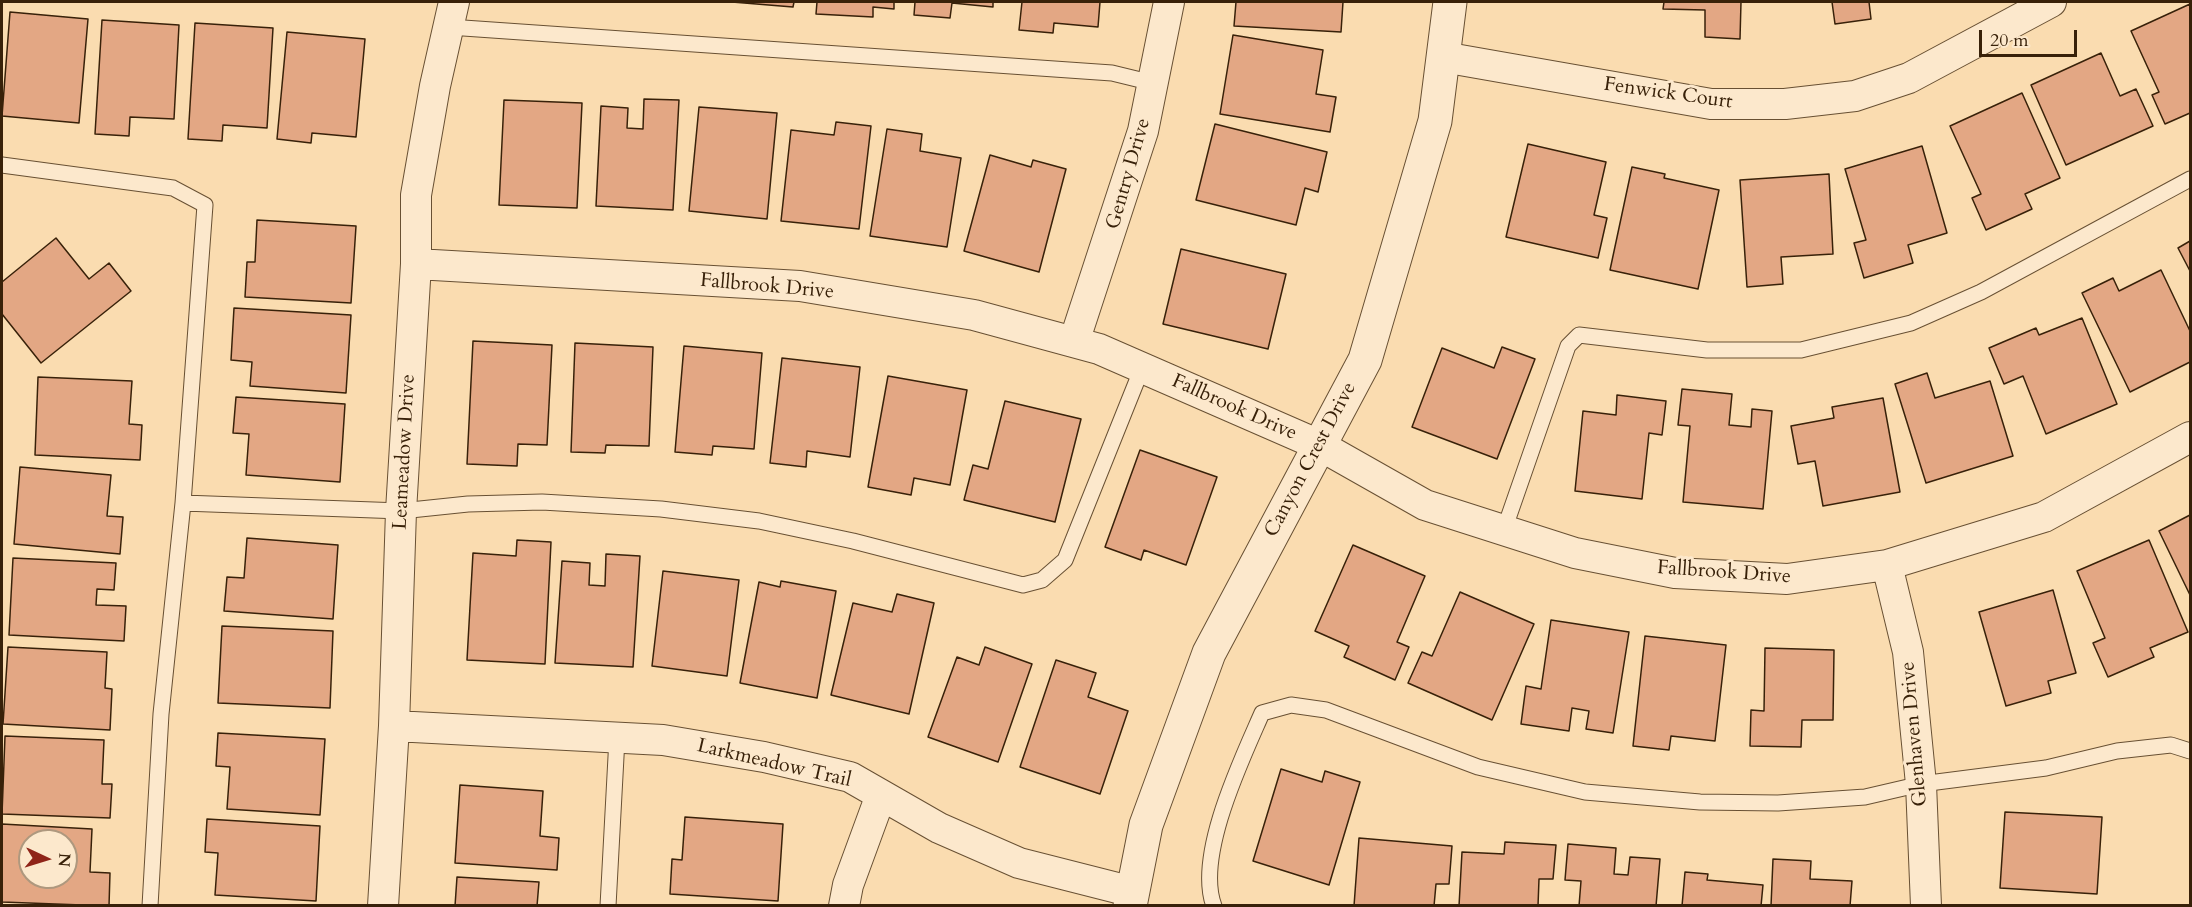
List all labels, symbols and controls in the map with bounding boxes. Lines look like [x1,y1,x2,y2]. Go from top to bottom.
scale bar [1982,18,2080,56]
text: 20 m [1990,28,2029,53]
street label: Fenwick Court [1602,73,1734,115]
street label: Gentry Drive [1102,116,1156,232]
street label: Fallbrook Drive [699,269,835,305]
street label: Fallbrook Drive [1168,370,1300,446]
street label: Leameadow Drive [389,374,421,530]
street label: Canyon Crest Drive [1260,379,1362,541]
street label: Fallbrook Drive [1656,556,1792,590]
street label: Glenhaven Drive [1897,661,1933,807]
street label: Larkmeadow Trail [695,735,853,793]
north arrow [18,829,78,889]
text: N [53,852,75,868]

